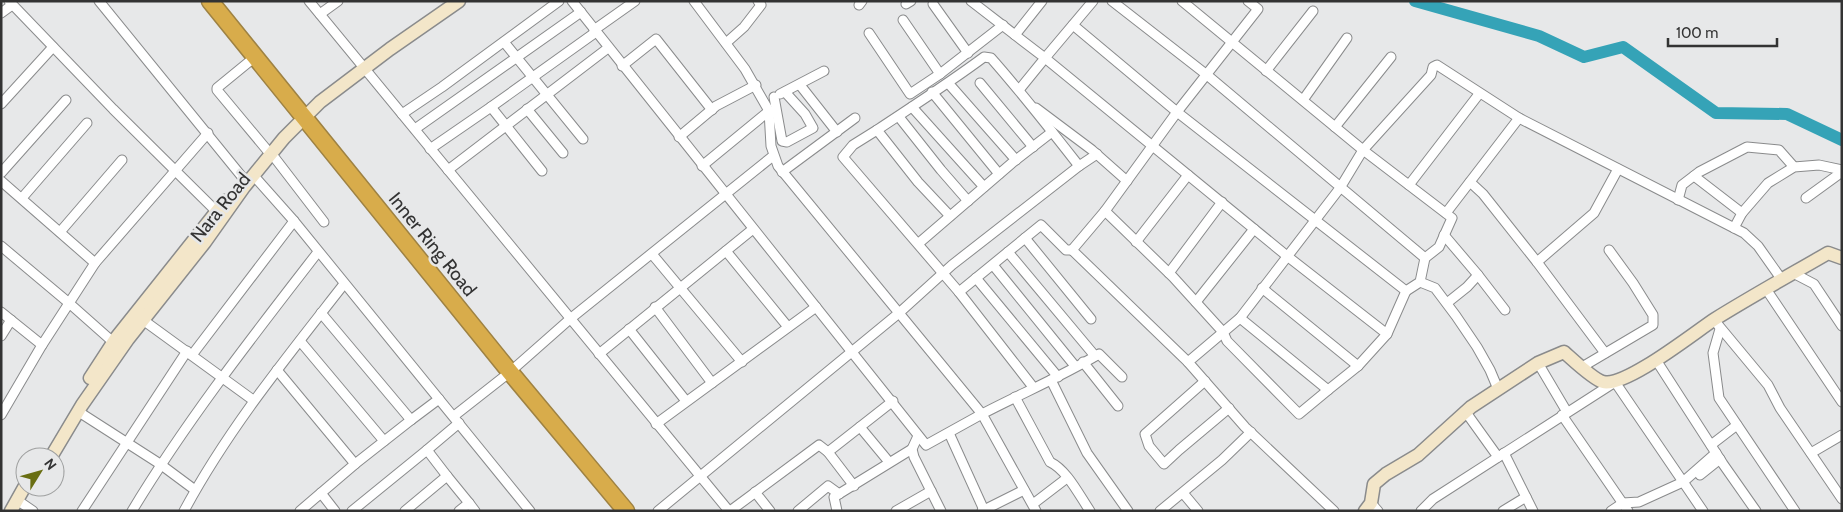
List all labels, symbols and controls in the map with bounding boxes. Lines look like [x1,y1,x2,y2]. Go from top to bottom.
scale bar [1668,15,1777,47]
text: 100 m [1676,24,1718,42]
street label: Nara Road [185,168,255,247]
street label: Inner Ring Road [384,188,481,301]
north arrow [15,447,65,497]
text: N [40,455,61,474]

